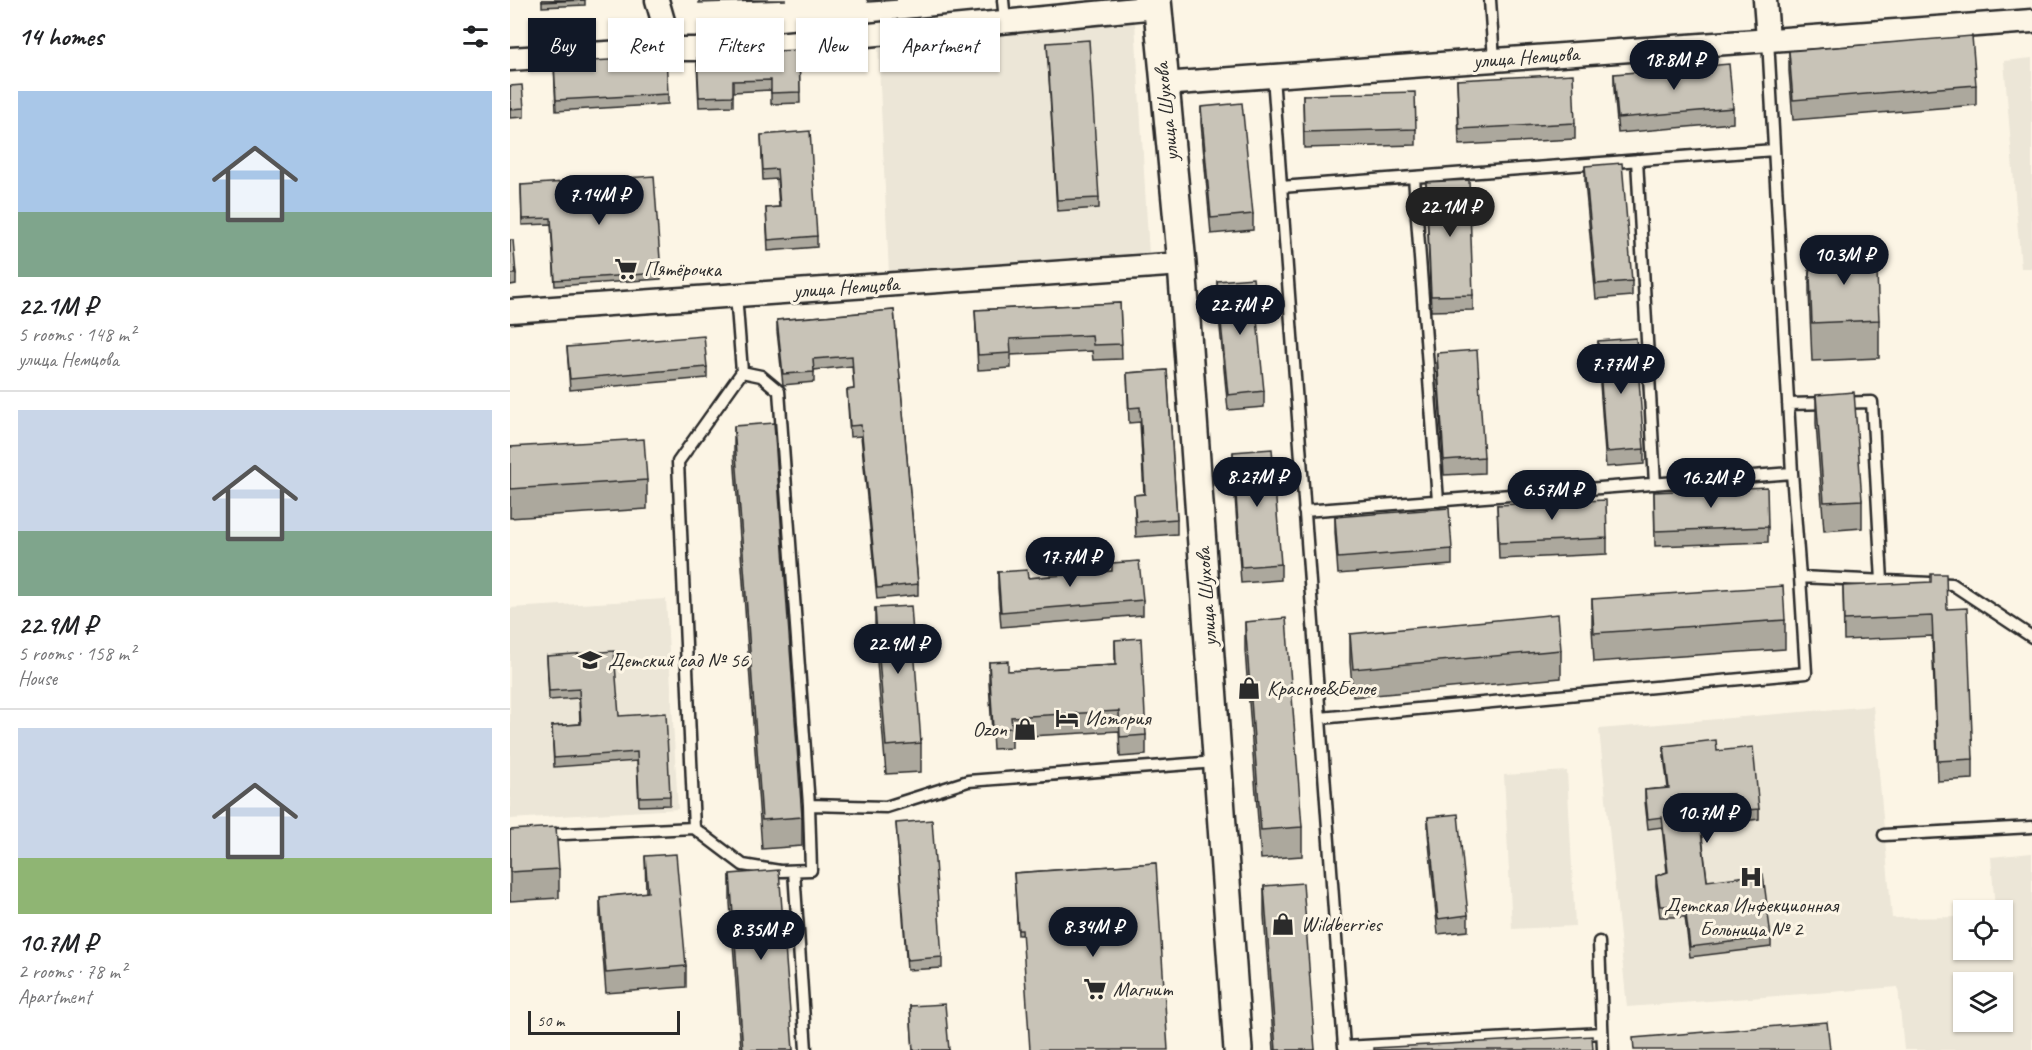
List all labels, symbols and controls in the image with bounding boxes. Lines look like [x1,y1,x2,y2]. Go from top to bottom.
chip: Buy [528,18,596,72]
chip: Rent [608,18,684,72]
chip: Filters [696,18,784,72]
chip: New [796,18,868,72]
chip: Apartment [880,18,1000,72]
text: 14 homes [18,20,103,53]
icon: filters [459,20,492,53]
street label: улица Немцова [1470,40,1582,74]
pin: 18.8M ₽ [1619,40,1729,91]
text: 18.8M ₽ [1644,47,1704,72]
street label: улица Шухова [1148,59,1184,165]
icon: home [201,130,309,238]
pin: 7.14M ₽ [544,175,654,226]
text: 7.14M ₽ [569,182,629,207]
pin: 22.1M ₽ [1395,187,1505,238]
text: 22.1M ₽ [1420,194,1480,219]
pin: 10.3M ₽ [1789,235,1899,286]
text: 10.3M ₽ [1814,242,1874,267]
supermarket icon: Пятёрочка [613,256,639,282]
place label: Пятёрочка [644,256,723,282]
street label: улица Немцова [790,270,902,304]
pin: 22.7M ₽ [1185,285,1295,336]
text: 22.1M ₽ [18,289,97,322]
text: 22.7M ₽ [1210,292,1270,317]
text: 5 rooms · 148 m² [18,322,135,347]
pin: 7.77M ₽ [1566,344,1676,395]
text: улица Немцова [18,347,119,372]
text: 7.77M ₽ [1591,351,1651,376]
icon: home [201,449,309,557]
pin: 8.27M ₽ [1202,457,1312,508]
pin: 16.2M ₽ [1656,458,1766,509]
text: 8.27M ₽ [1227,464,1287,489]
text: 16.2M ₽ [1680,465,1742,490]
pin: 6.57M ₽ [1497,470,1607,521]
text: 6.57M ₽ [1522,477,1582,502]
pin: 17.7M ₽ [1015,537,1125,588]
text: 17.7M ₽ [1040,544,1100,569]
street label: улица Шухова [1189,544,1223,649]
text: 22.9M ₽ [18,608,97,641]
pin: 22.9M ₽ [843,624,953,675]
text: 22.9M ₽ [868,631,928,656]
text: 5 rooms · 158 m² [18,641,135,666]
school or university icon: Детский сад № 56 [577,647,603,673]
place label: Детский сад № 56 [608,647,749,673]
text: House [18,666,57,691]
shop icon: Красное&Белое [1236,675,1262,701]
place label: Красное&Белое [1267,675,1377,701]
hotel icon: История [1054,705,1080,731]
place label: История [1085,705,1152,731]
place label: Ozon [972,716,1008,742]
shop icon: Ozon [1012,716,1038,742]
icon: home [201,767,309,875]
pin: 10.7M ₽ [1652,793,1762,844]
text: 10.7M ₽ [1677,800,1737,825]
hospital icon: Детская Инфекционная Больница № 2 [1738,864,1764,890]
place label: Детская Инфекционная Больница № 2 [1664,892,1839,942]
map controls [1953,900,2013,1032]
button: locate [1953,900,2013,960]
pin: 8.34M ₽ [1038,907,1148,958]
pin: 8.35M ₽ [706,910,816,961]
shop icon: Wildberries [1270,911,1296,937]
place label: Wildberries [1301,911,1383,937]
text: 8.34M ₽ [1063,914,1123,939]
text: 8.35M ₽ [731,917,791,942]
text: 10.7M ₽ [18,926,97,959]
text: 2 rooms · 78 m² [18,959,126,984]
button: layers [1953,972,2013,1032]
supermarket icon: Магнит [1082,976,1108,1002]
place label: Магнит [1113,976,1174,1002]
text: Apartment [18,984,91,1009]
scale bar [528,1008,680,1036]
text: 50 m [537,1011,564,1031]

